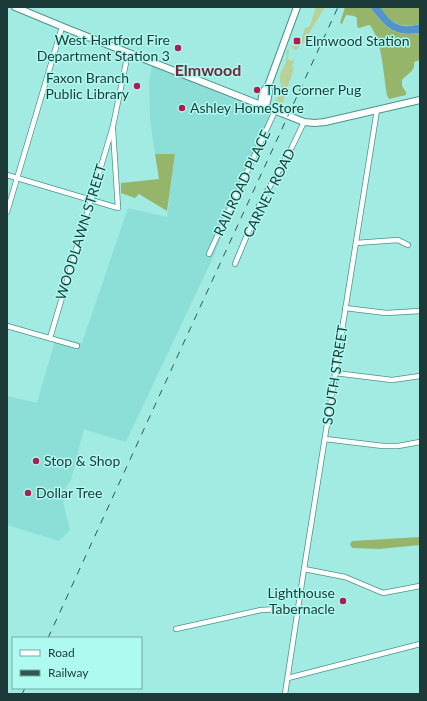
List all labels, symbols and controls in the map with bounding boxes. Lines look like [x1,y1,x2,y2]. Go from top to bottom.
place label: West Hartford Fire Department Station 3 [37,31,170,64]
place label: Elmwood Station [305,32,410,49]
marker: Elmwood Station [292,36,302,46]
marker: West Hartford Fire Department Station 3 [173,43,183,53]
district label: Elmwood [175,60,241,79]
place label: Faxon Branch Public Library [45,69,130,102]
marker: Faxon Branch Public Library [132,81,142,91]
place label: The Corner Pug [265,81,361,98]
marker: The Corner Pug [252,85,262,95]
place label: Ashley HomeStore [190,99,304,116]
marker: Ashley HomeStore [177,103,187,113]
street label: RAILROAD PLACE [210,127,274,238]
street label: CARNEY ROAD [239,145,298,240]
street label: WOODLAWN STREET [52,161,110,302]
street label: SOUTH STREET [318,323,351,426]
place label: Stop & Shop [44,452,120,469]
marker: Stop & Shop [31,456,41,466]
place label: Dollar Tree [36,484,102,501]
marker: Dollar Tree [23,488,33,498]
place label: Lighthouse Tabernacle [267,584,335,617]
marker: Lighthouse Tabernacle [338,596,348,606]
legend [12,637,142,689]
text: Road [48,645,75,660]
text: Railway [48,665,89,680]

